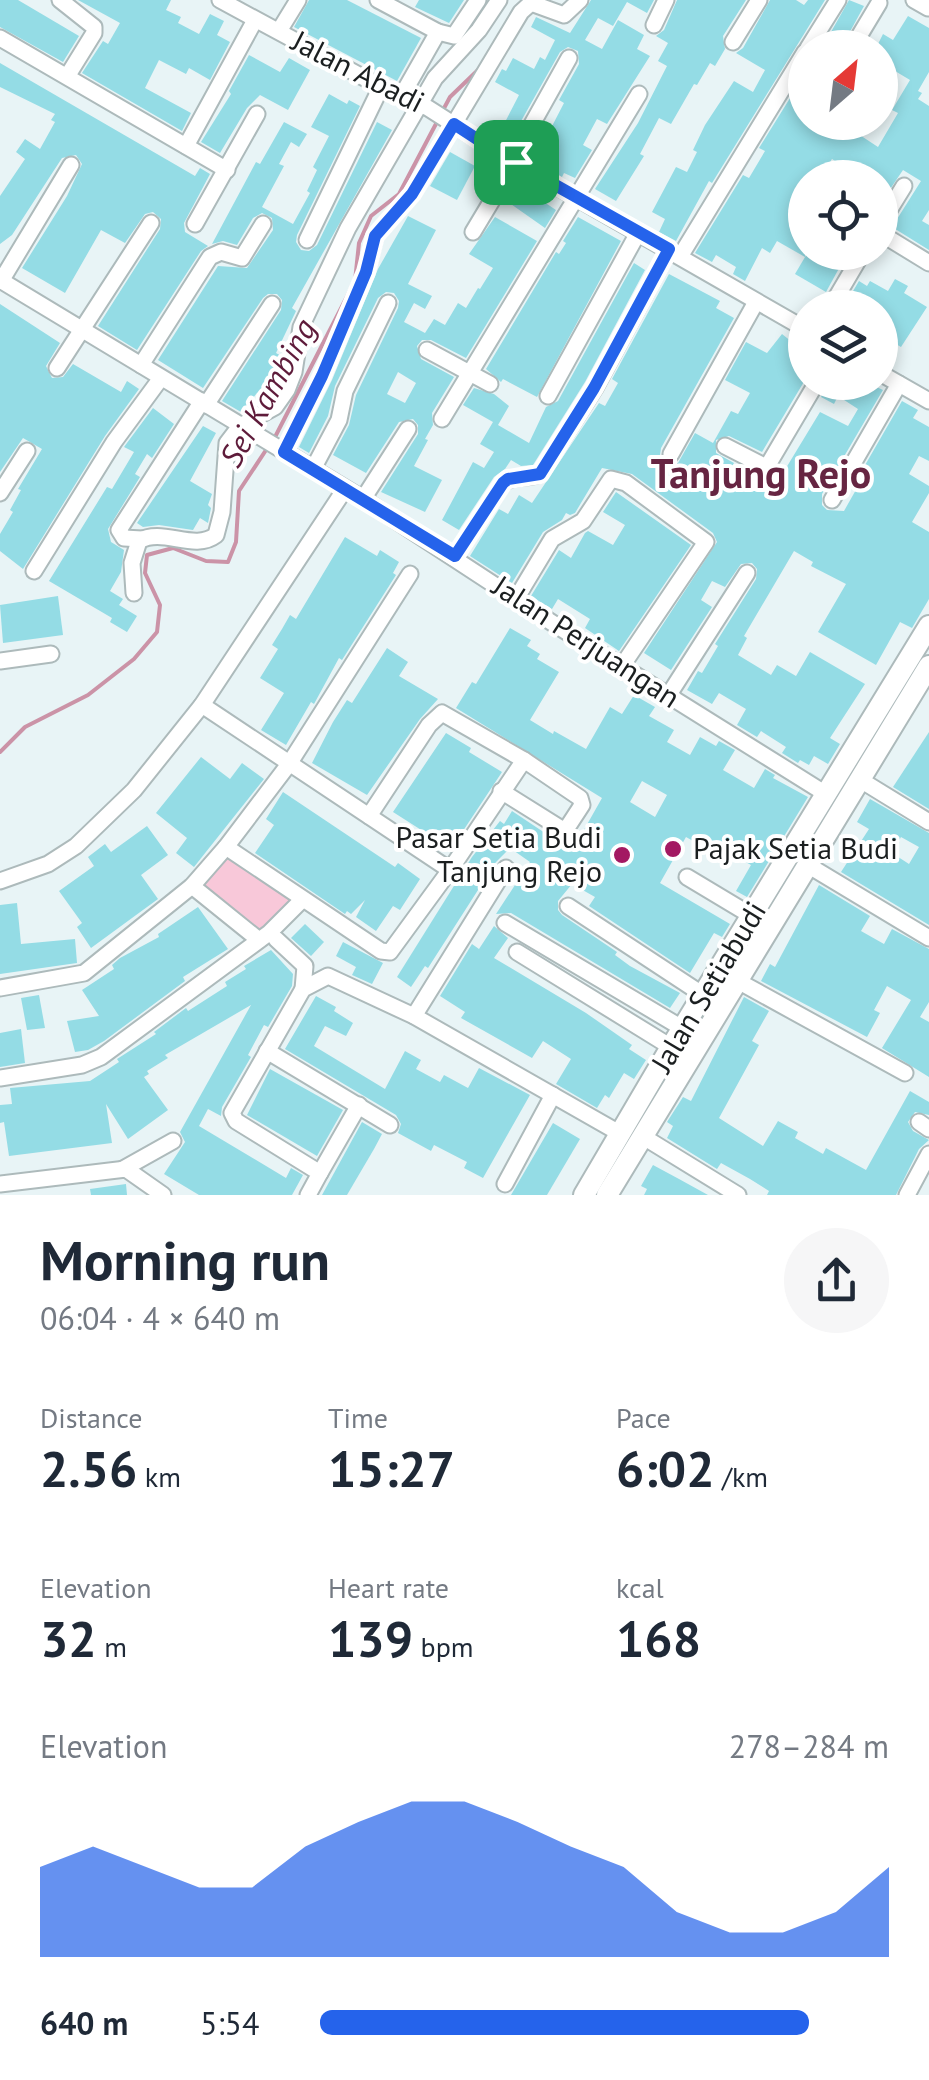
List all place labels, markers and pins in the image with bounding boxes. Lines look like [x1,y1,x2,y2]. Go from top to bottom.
pin [474,120,559,205]
place label: Pasar Setia Budi Tanjung Rejo [396,817,602,890]
place label: Pajak Setia Budi [693,828,898,867]
marker: Pajak Setia Budi [662,838,684,860]
marker: Pasar Setia Budi Tanjung Rejo [611,844,633,866]

